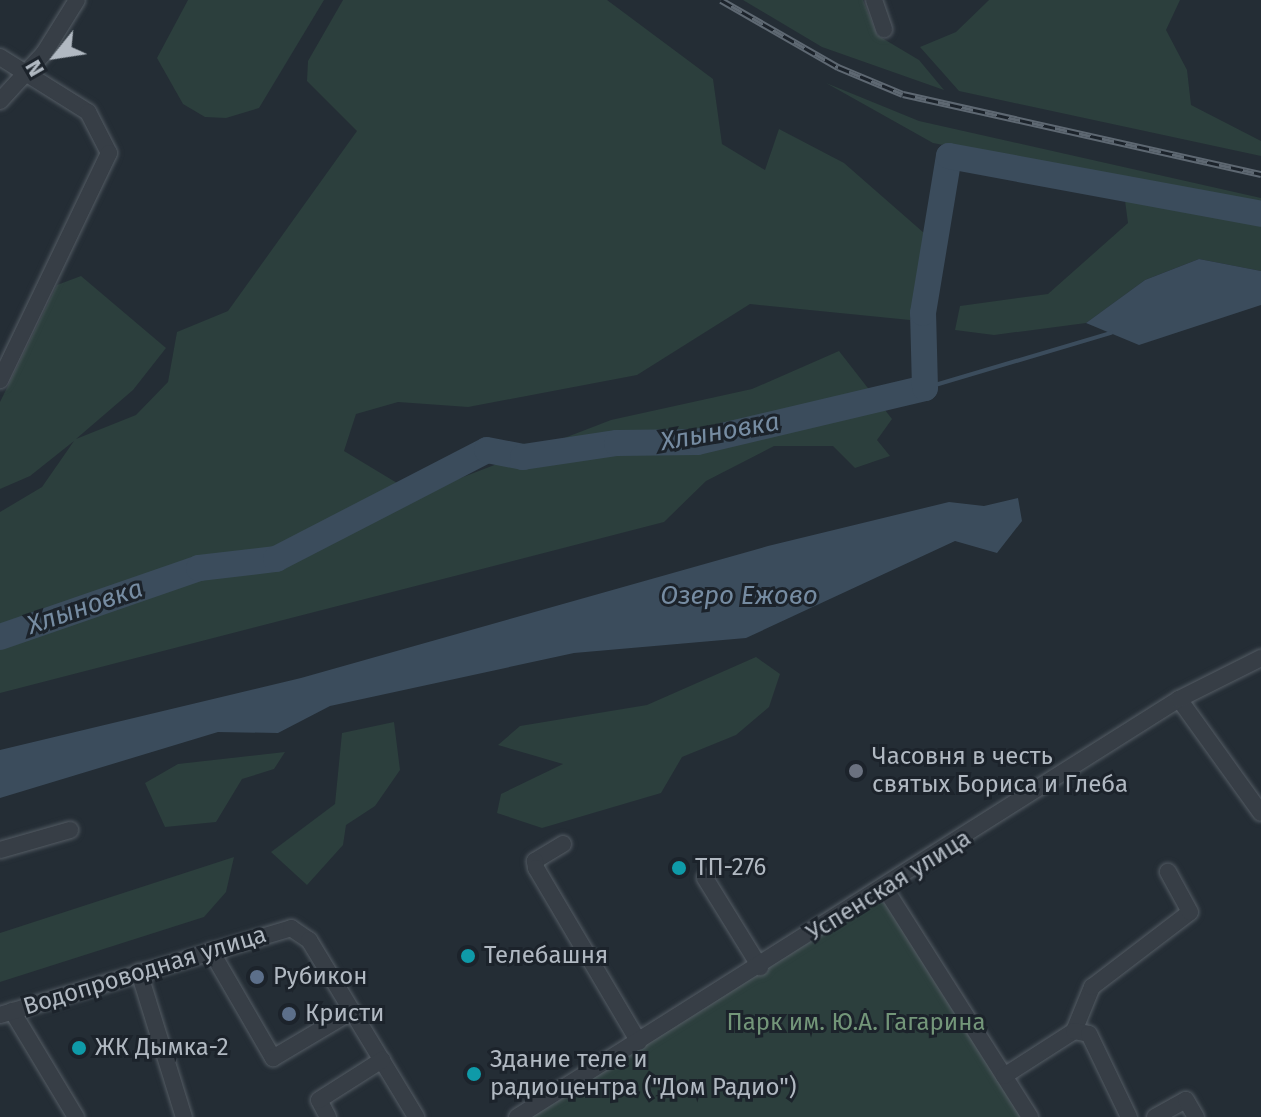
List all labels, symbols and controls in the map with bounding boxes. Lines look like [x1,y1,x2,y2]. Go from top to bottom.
north arrow [16,16,96,96]
text: N [19,55,50,81]
water label: Хлыновка [658,406,782,458]
water label: Хлыновка [23,573,147,641]
water label: Озеро Ежово [660,580,818,612]
place label: Часовня в честь святых Бориса и Глеба [872,743,1128,799]
marker: Часовня в честь святых Бориса и Глеба [847,762,865,780]
street label: Успенская улица [802,824,976,948]
place label: ТП-276 [695,854,766,882]
marker: ТП-276 [670,859,688,877]
street label: Водопроводная улица [20,920,270,1022]
place label: Телебашня [484,942,608,970]
marker: Телебашня [459,947,477,965]
place label: Рубикон [273,963,367,991]
marker: Рубикон [248,968,266,986]
place label: Кристи [305,1000,384,1028]
marker: Кристи [280,1005,298,1023]
park label: Парк им. Ю.А. Гагарина [726,1009,986,1037]
place label: ЖК Дымка-2 [95,1034,229,1062]
marker: ЖК Дымка-2 [70,1039,88,1057]
place label: Здание теле и радиоцентра ("Дом Радио") [490,1046,797,1102]
marker: Здание теле и радиоцентра ("Дом Радио") [465,1065,483,1083]

